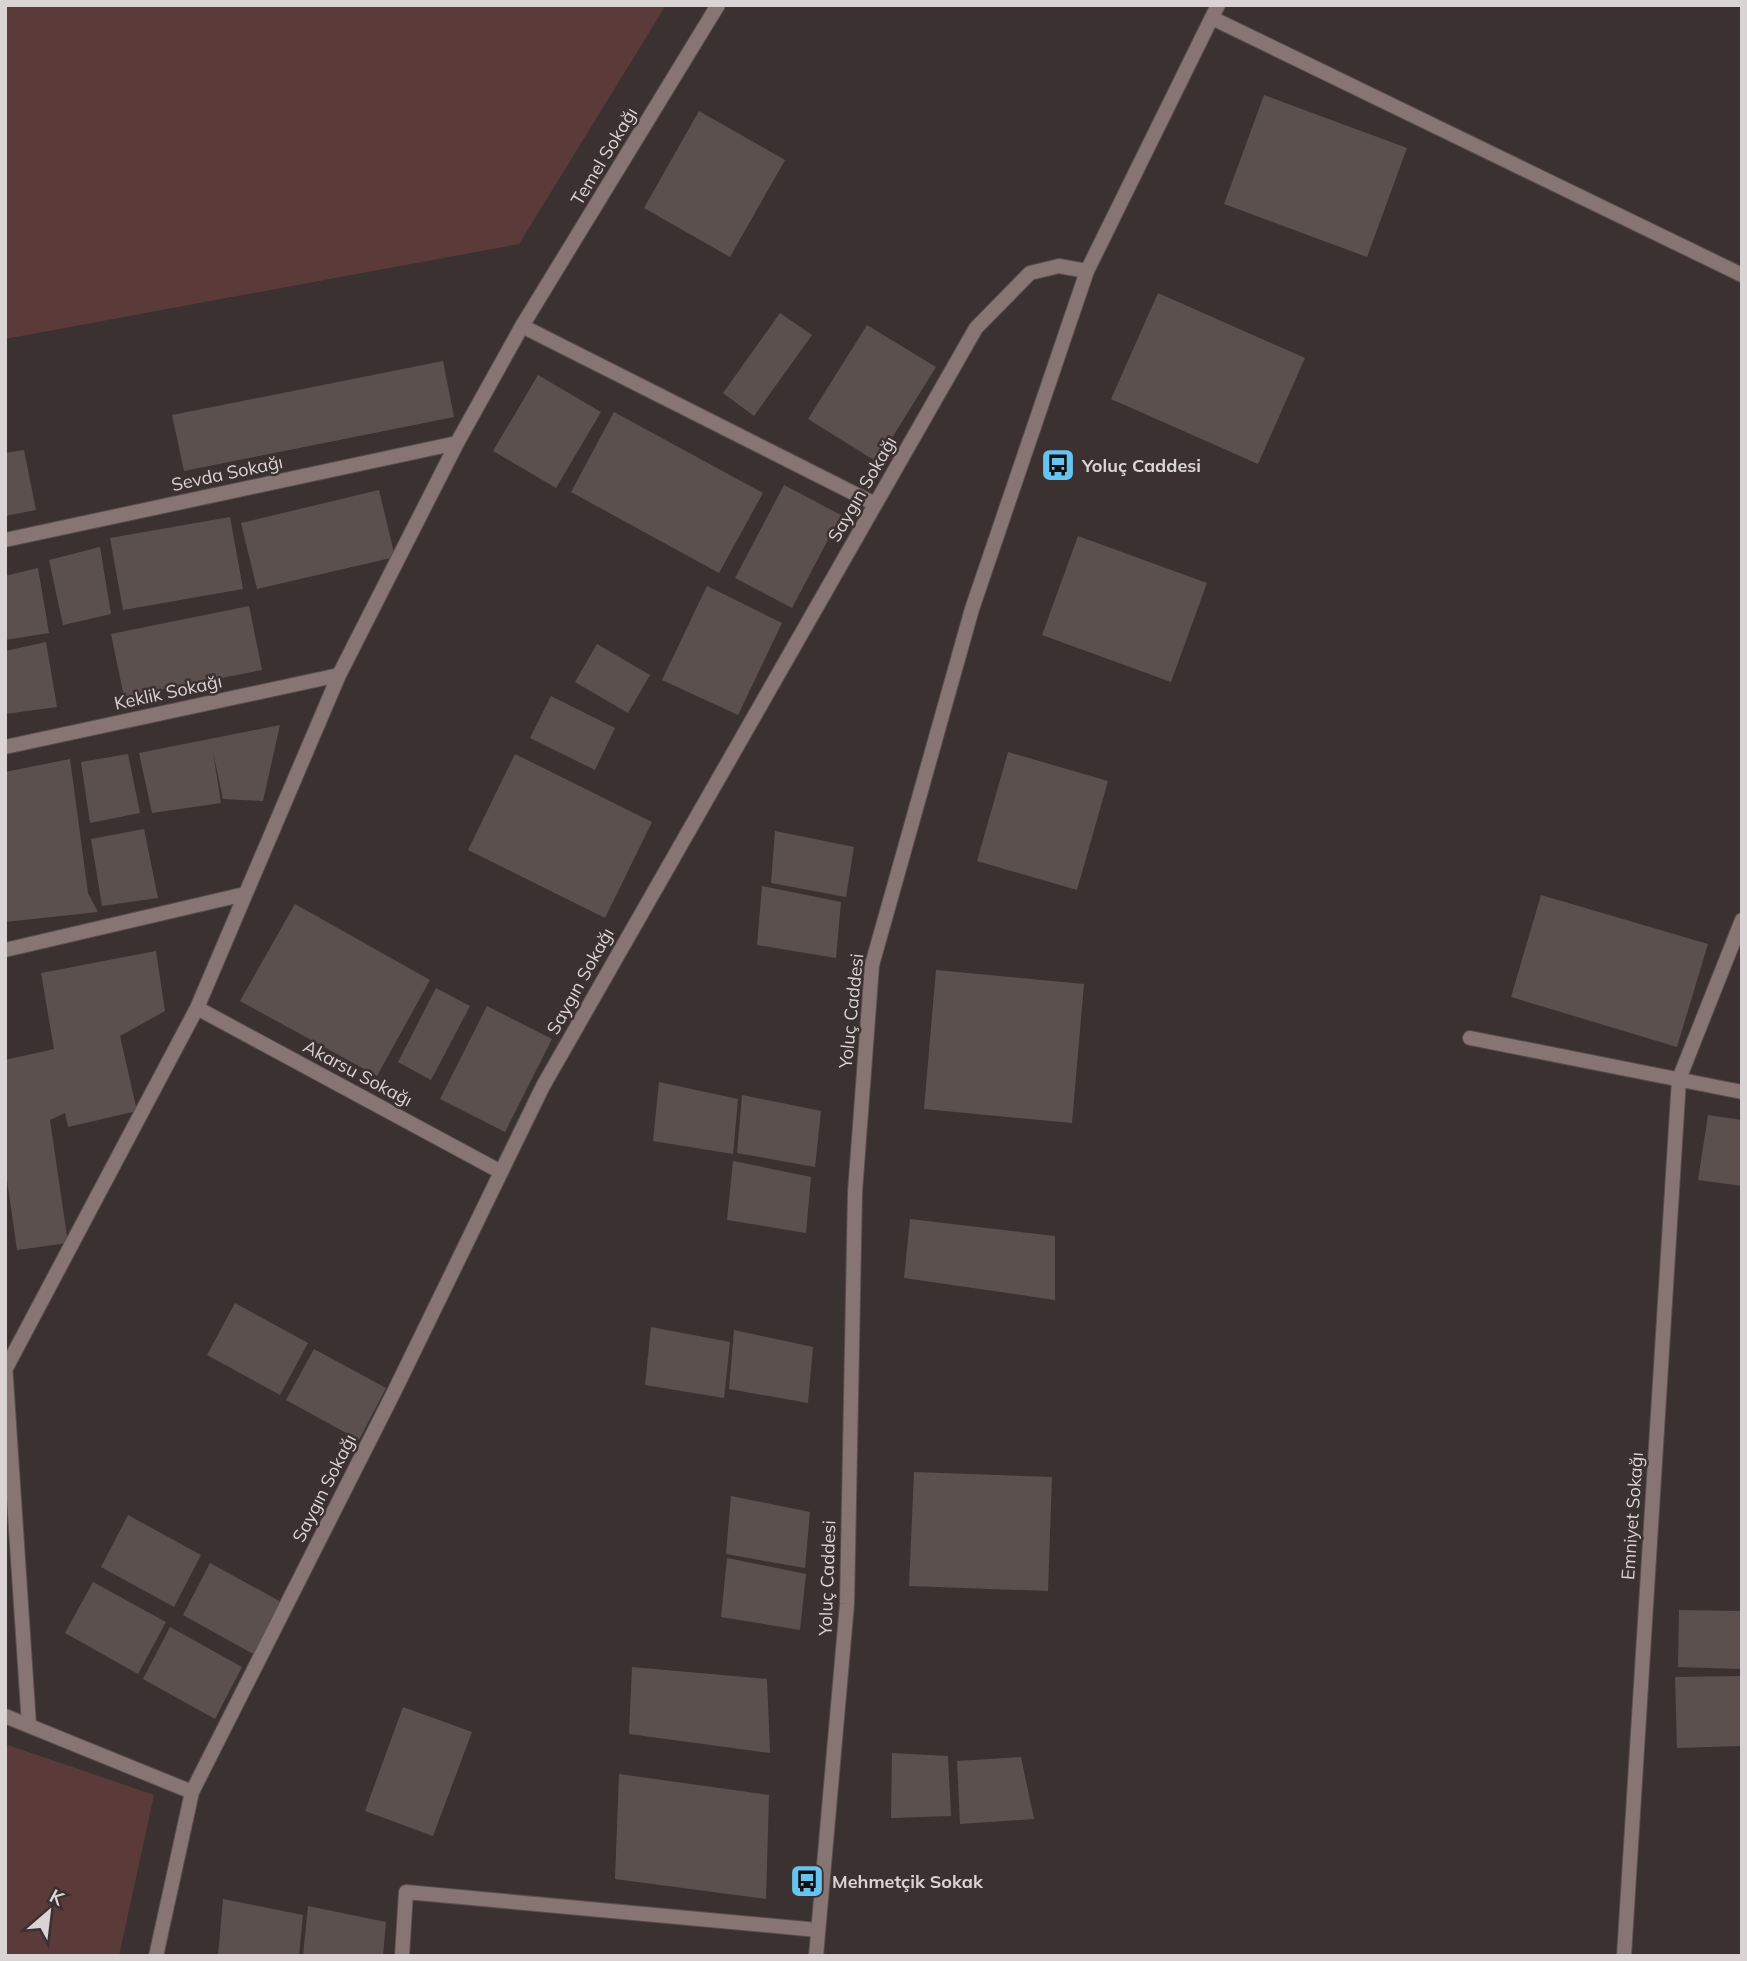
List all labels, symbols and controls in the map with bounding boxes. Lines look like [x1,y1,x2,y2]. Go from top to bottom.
street label: Temel Sokağı [566,103,642,209]
street label: Saygın Sokağı [822,432,902,546]
bus stop icon: Yoluç Caddesi [1039,446,1077,484]
street label: Sevda Sokağı [169,450,285,496]
place label: Yoluç Caddesi [1081,454,1201,477]
street label: Keklik Sokağı [112,669,224,715]
street label: Saygın Sokağı [541,924,619,1038]
street label: Yoluç Caddesi [833,952,868,1071]
street label: Akarsu Sokağı [300,1035,416,1111]
street label: Saygın Sokağı [287,1430,361,1546]
street label: Emniyet Sokağı [1616,1451,1648,1581]
street label: Yoluç Caddesi [813,1520,841,1637]
bus stop icon: Mehmetçik Sokak [788,1862,826,1900]
place label: Mehmetçik Sokak [832,1870,984,1893]
north arrow [14,1877,84,1947]
text: K [46,1883,69,1911]

